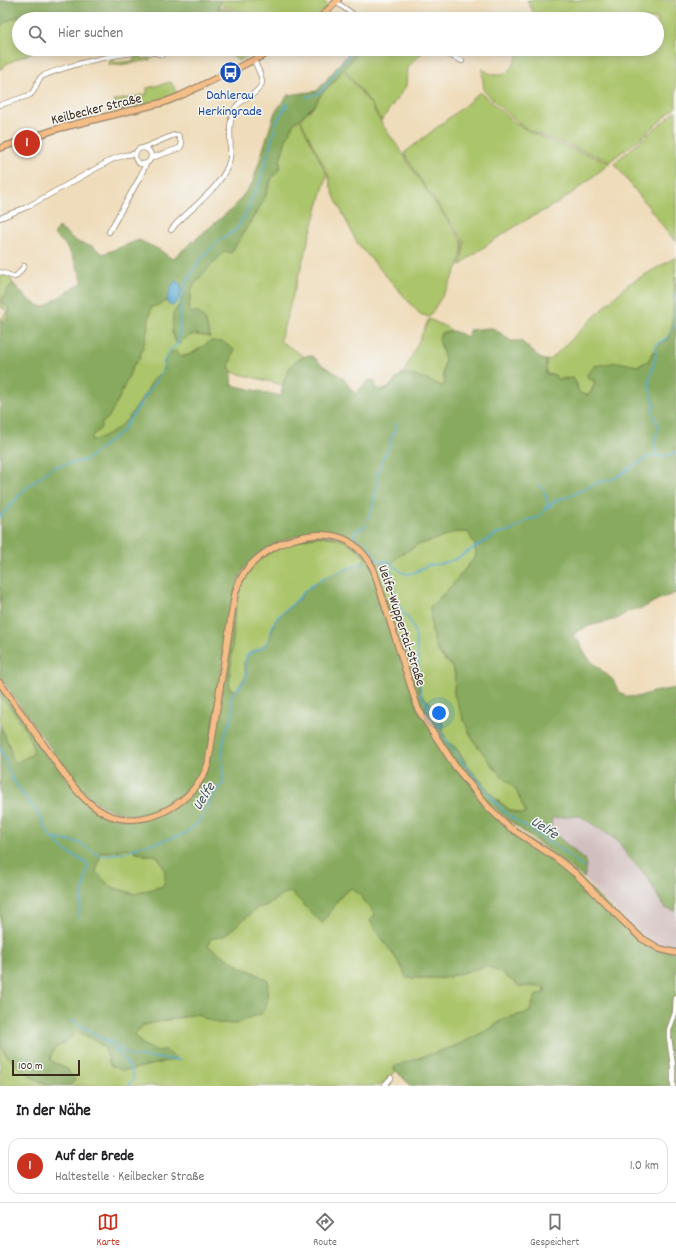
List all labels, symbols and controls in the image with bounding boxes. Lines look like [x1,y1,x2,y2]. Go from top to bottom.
search box [12,12,664,56]
icon: search [26,23,48,45]
text: Hier suchen [58,23,123,45]
bus stop icon: Dahlerau Herkingrade [217,59,243,85]
place label: Dahlerau Herkingrade [198,86,262,122]
street label: Keilbecker Straße [49,89,144,131]
pin: 1 [14,128,40,158]
street label: Uelfe-Wuppertal-Straße [372,563,430,689]
your location [429,703,449,723]
water label: Uelfe [188,778,223,815]
water label: Uelfe [526,811,563,847]
scale bar [12,1058,80,1077]
text: 100 m [18,1059,42,1075]
text: In der Nähe [16,1100,91,1124]
text: Auf der Brede [55,1146,134,1168]
text: 1 [29,1157,31,1176]
text: 1.0 km [630,1157,659,1176]
text: Haltestelle · Keilbecker Straße [55,1168,204,1187]
tab: Karte [97,1211,120,1251]
tab: Route [313,1211,337,1251]
tab: Gespeichert [530,1211,579,1251]

